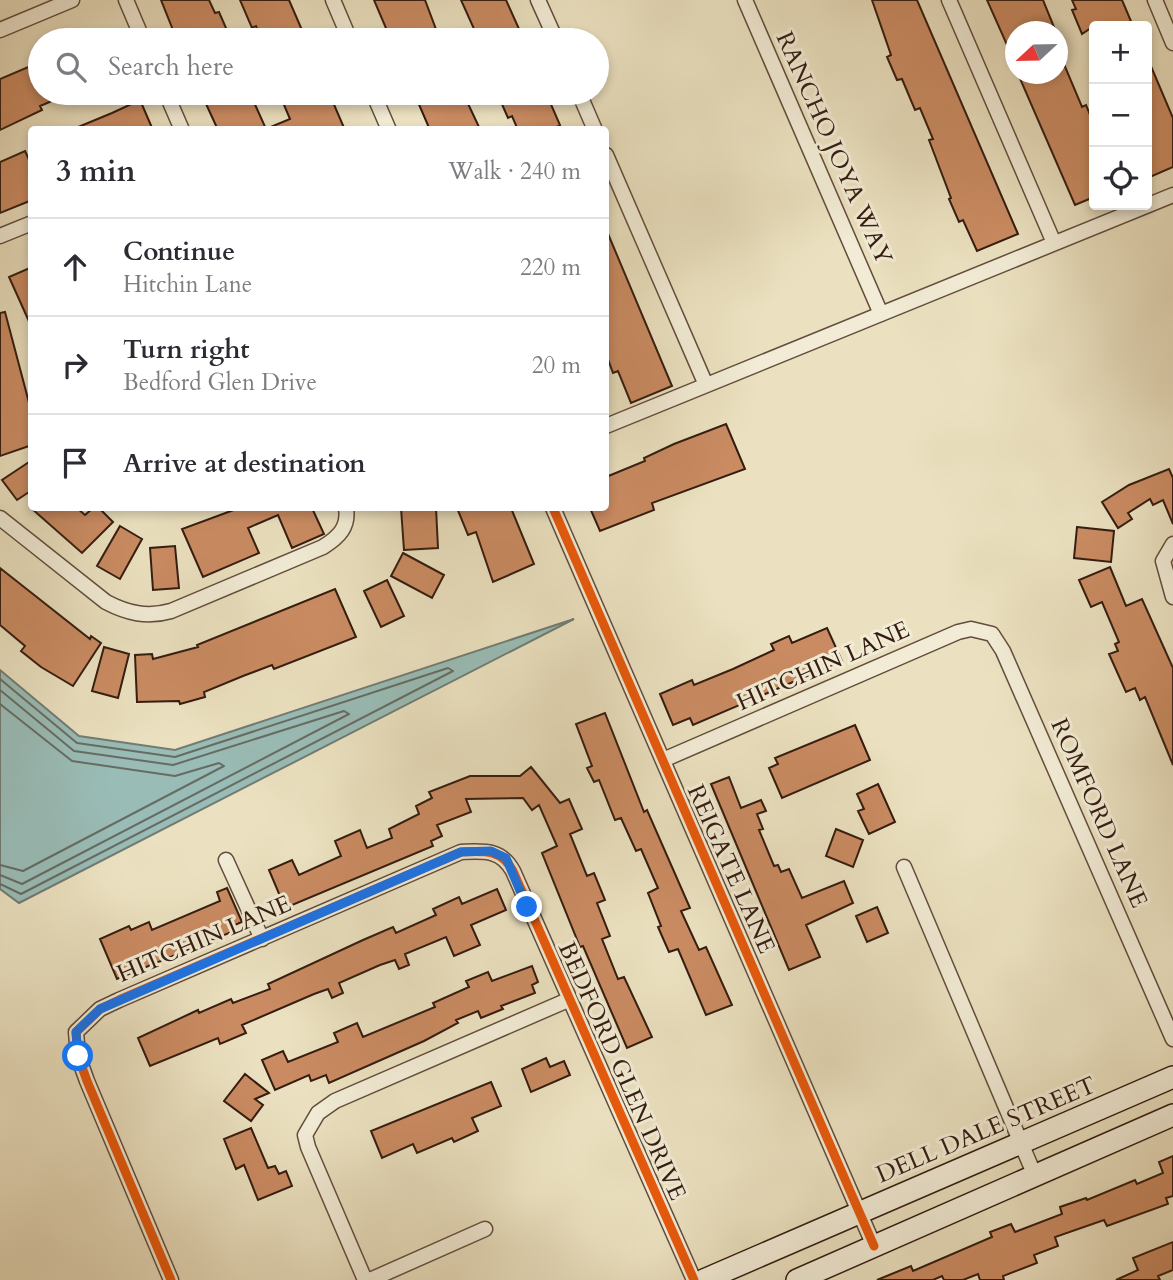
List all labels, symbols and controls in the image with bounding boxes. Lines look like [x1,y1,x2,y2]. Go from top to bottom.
north arrow [1005,21,1068,84]
map controls [1089,21,1152,210]
button: + [1089,21,1152,84]
street label: RANCHO JOYA WAY [768,26,900,270]
search box [28,28,609,105]
icon: search [52,48,90,86]
text: Search here [108,49,234,84]
button: − [1089,84,1152,147]
button: locate [1089,147,1152,210]
text: 3 min [56,151,136,192]
text: Walk · 240 m [448,156,581,187]
text: Continue [123,234,235,269]
icon: ahead [56,248,94,286]
text: 220 m [520,252,581,283]
text: Hitchin Lane [123,269,252,300]
text: Turn right [123,332,250,367]
icon: right [56,346,94,384]
text: 20 m [532,350,581,381]
text: Bedford Glen Drive [123,367,317,398]
icon: arrive [56,444,94,482]
text: Arrive at destination [123,446,366,481]
street label: HITCHIN LANE [731,613,915,719]
street label: ROMFORD LANE [1042,713,1156,913]
street label: REIGATE LANE [679,779,783,959]
street label: HITCHIN LANE [112,887,296,991]
route end [511,891,542,922]
street label: BEDFORD GLEN DRIVE [550,937,694,1205]
route start [62,1040,93,1071]
street label: DELL DALE STREET [871,1069,1101,1191]

